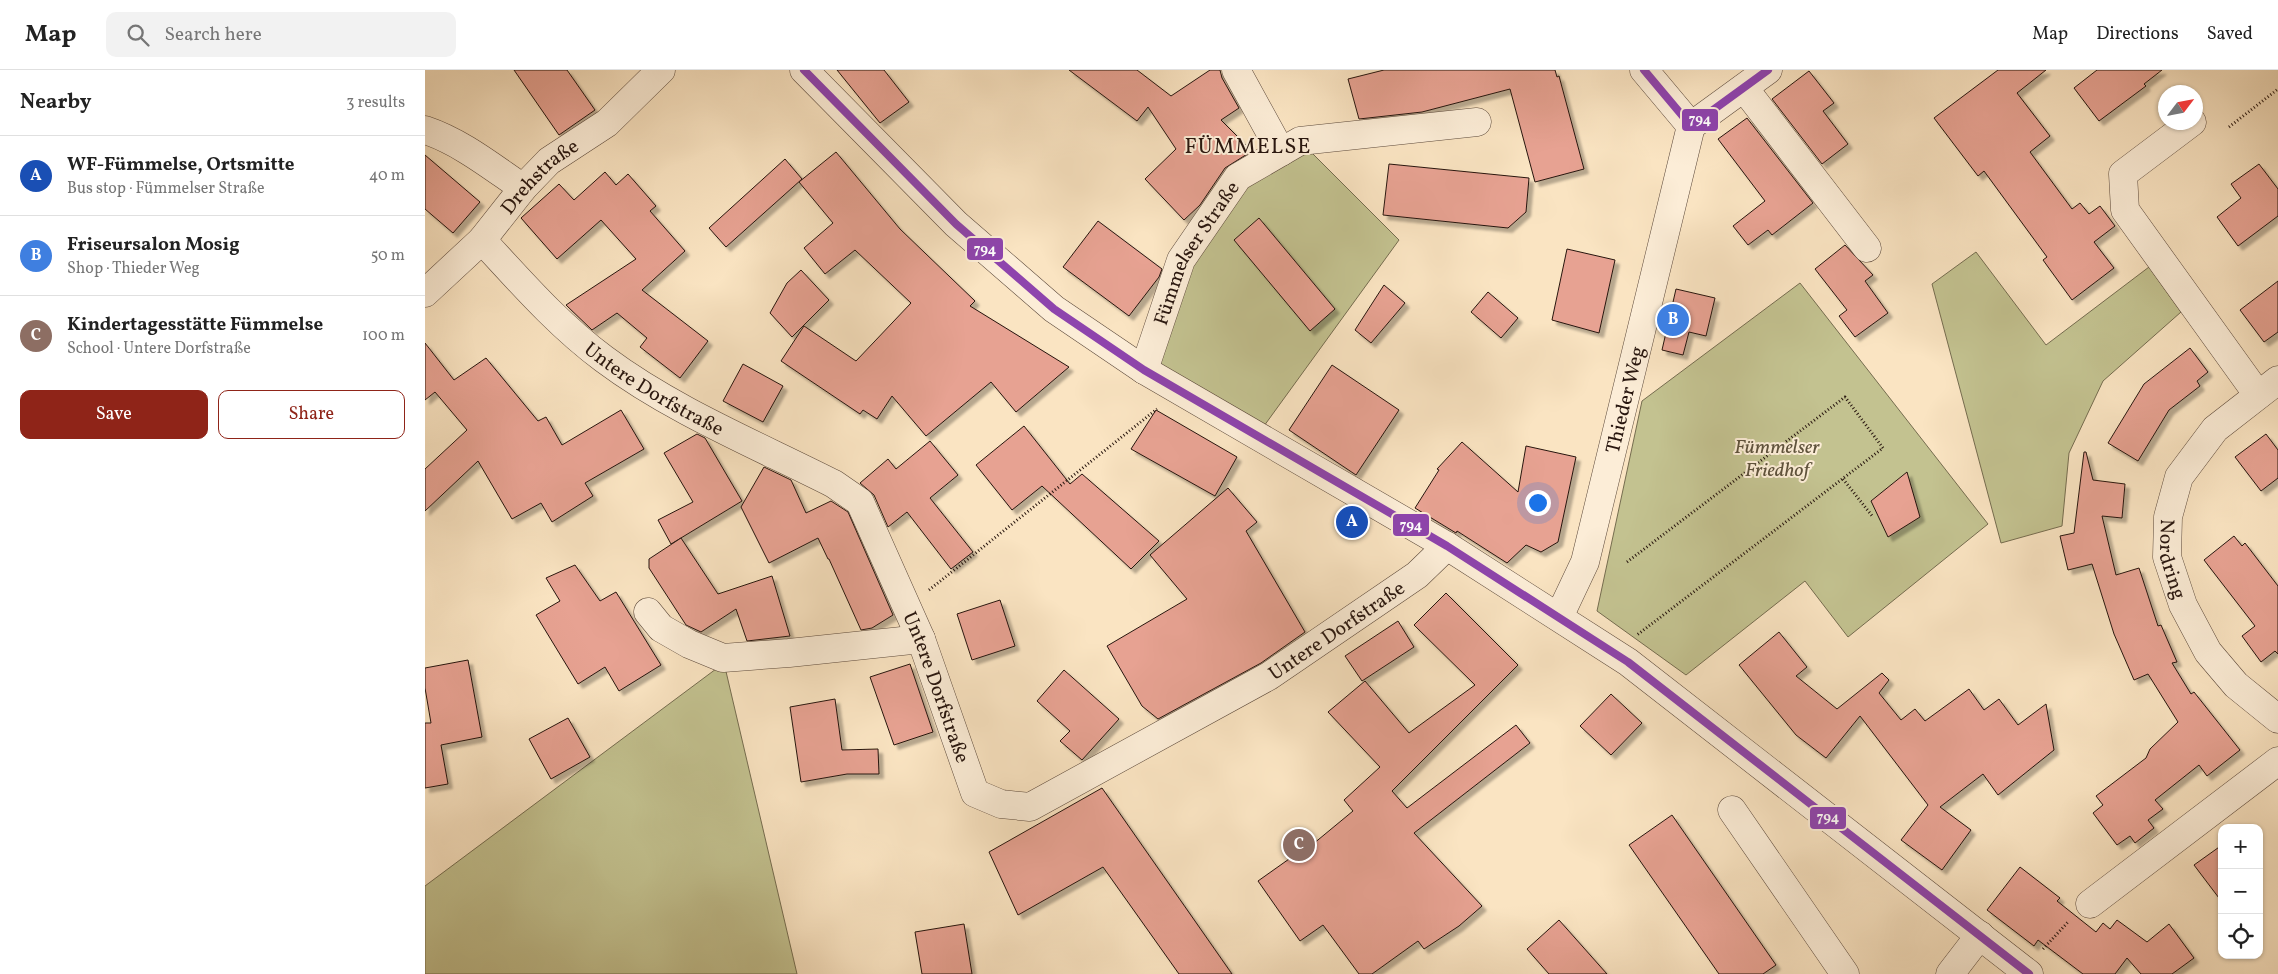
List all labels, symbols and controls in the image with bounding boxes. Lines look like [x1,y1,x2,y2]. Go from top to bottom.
search box [106,12,456,57]
text: Map [25,18,76,52]
icon: search [124,21,152,49]
text: Search here [164,22,262,48]
text: Map [2032,22,2068,47]
text: Directions [2096,22,2179,47]
text: Saved [2207,22,2253,47]
north arrow [2158,85,2203,130]
text: Nearby [20,88,91,117]
text: 3 results [346,92,405,114]
line badge: 794 [1681,108,1719,132]
text: 794 [1689,111,1712,130]
district label: FÜMMELSE [1184,132,1312,163]
street label: Drehstraße [495,133,585,221]
text: WF-Fümmelse, Ortsmitte [67,152,294,178]
text: A [30,165,42,187]
text: 40 m [369,165,405,187]
street label: Fümmelser Straße [1148,176,1247,329]
text: Bus stop · Fümmelser Straße [67,178,265,200]
text: Friseursalon Mosig [67,232,240,258]
line badge: 794 [966,237,1004,261]
text: 794 [974,241,997,260]
text: B [31,245,41,267]
text: 50 m [371,245,405,267]
text: Shop · Thieder Weg [67,258,200,280]
pin: B [1657,301,1689,339]
text: Kindertagesstätte Fümmelse [67,312,323,338]
text: C [31,325,41,347]
text: 100 m [362,325,405,347]
street label: Untere Dorfstraße [577,336,728,444]
text: School · Untere Dorfstraße [67,338,251,360]
street label: Thieder Weg [1600,344,1653,457]
button: Save [20,390,208,439]
button: Share [218,390,405,439]
park label: Fümmelser Friedhof [1734,434,1820,485]
your location [1525,490,1551,516]
pin: A [1336,503,1368,541]
line badge: 794 [1392,513,1430,537]
text: 794 [1400,517,1423,536]
street label: Nordring [2150,518,2192,603]
street label: Untere Dorfstraße [1264,575,1411,688]
street label: Untere Dorfstraße [895,607,975,767]
line badge: 794 [1809,806,1847,830]
text: 794 [1817,809,1840,828]
map controls [2218,824,2263,959]
button: + [2218,824,2263,869]
pin: C [1283,826,1315,864]
button: − [2218,869,2263,914]
button: locate [2218,914,2263,959]

